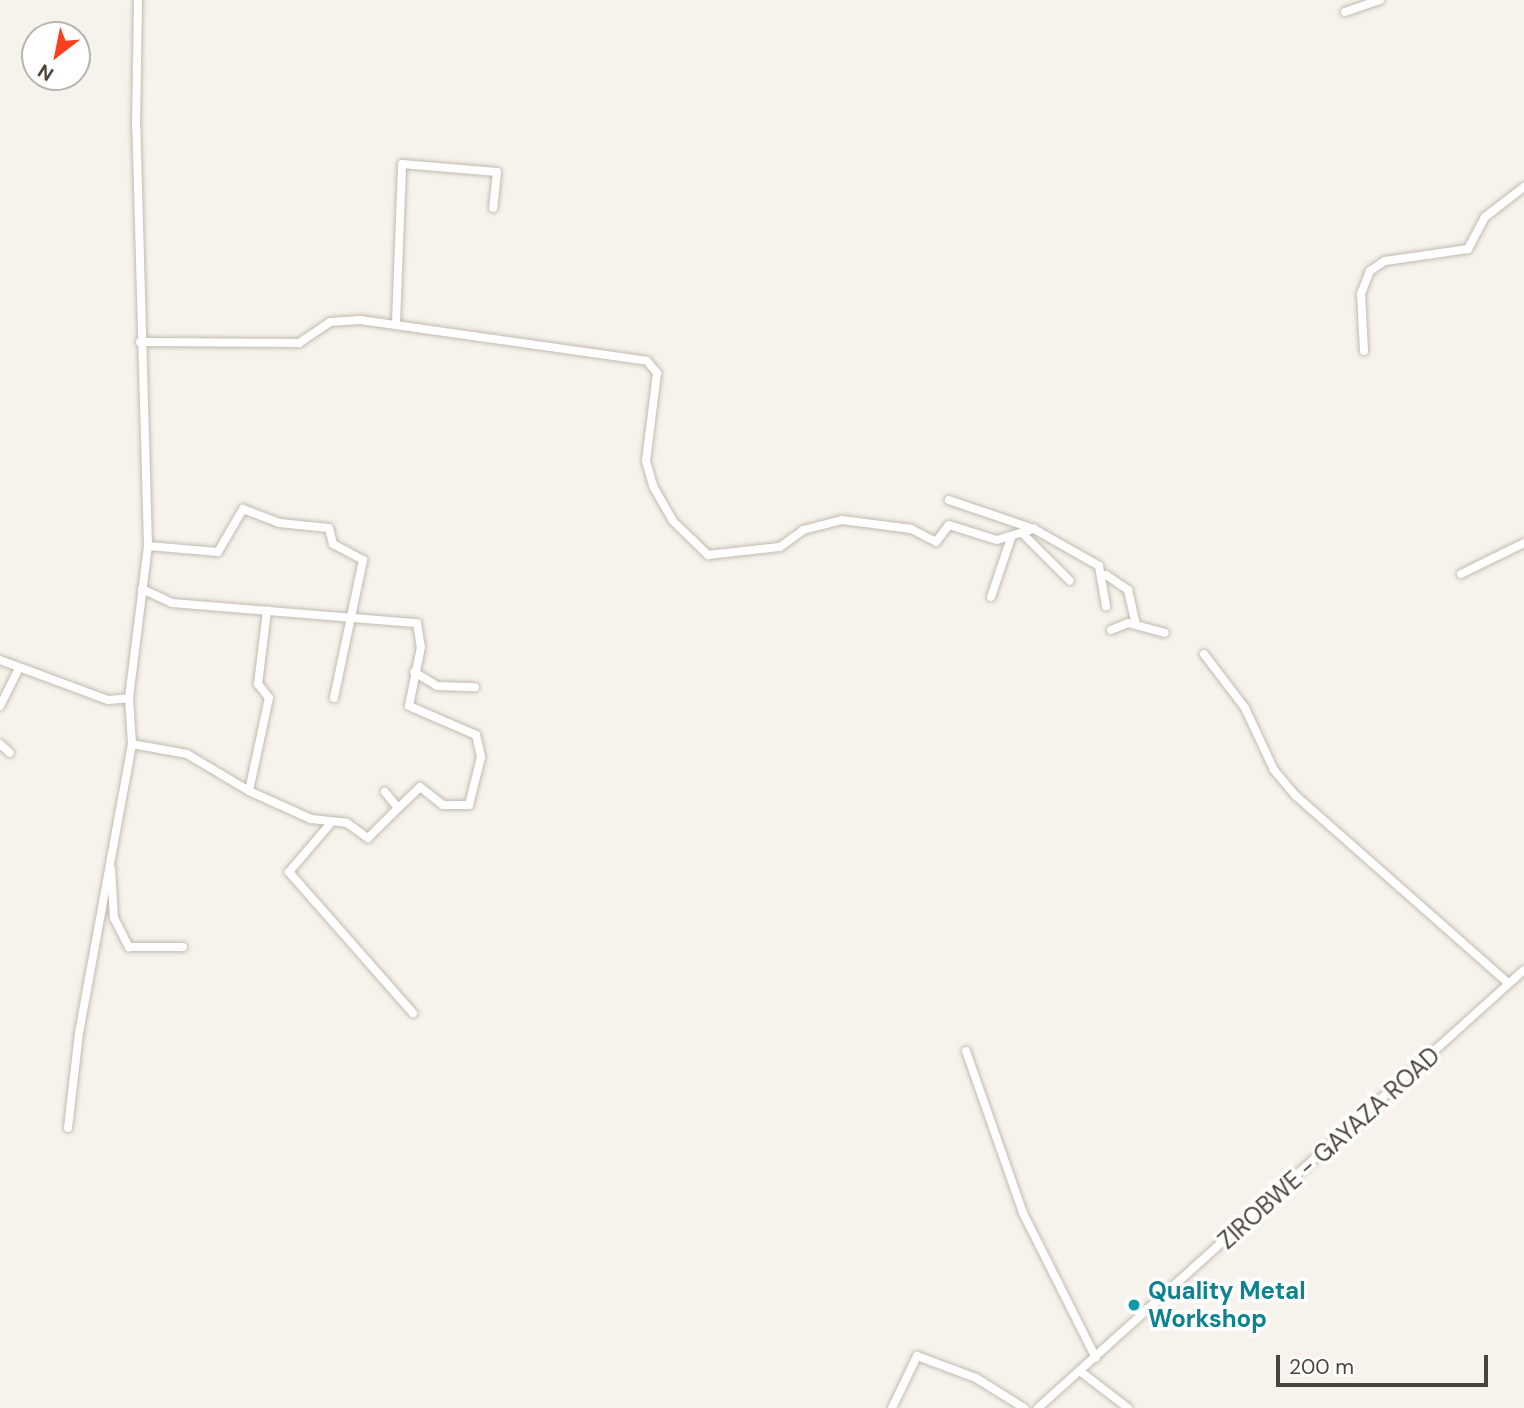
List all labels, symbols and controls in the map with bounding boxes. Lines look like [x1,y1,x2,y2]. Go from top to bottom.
north arrow [21,21,91,91]
text: N [33,58,58,87]
street label: ZIROBWE - GAYAZA ROAD [1212,1041,1446,1255]
place label: Quality Metal Workshop [1148,1277,1306,1333]
marker: Quality Metal Workshop [1126,1297,1142,1313]
scale bar [1279,1342,1491,1386]
text: 200 m [1289,1353,1354,1381]

